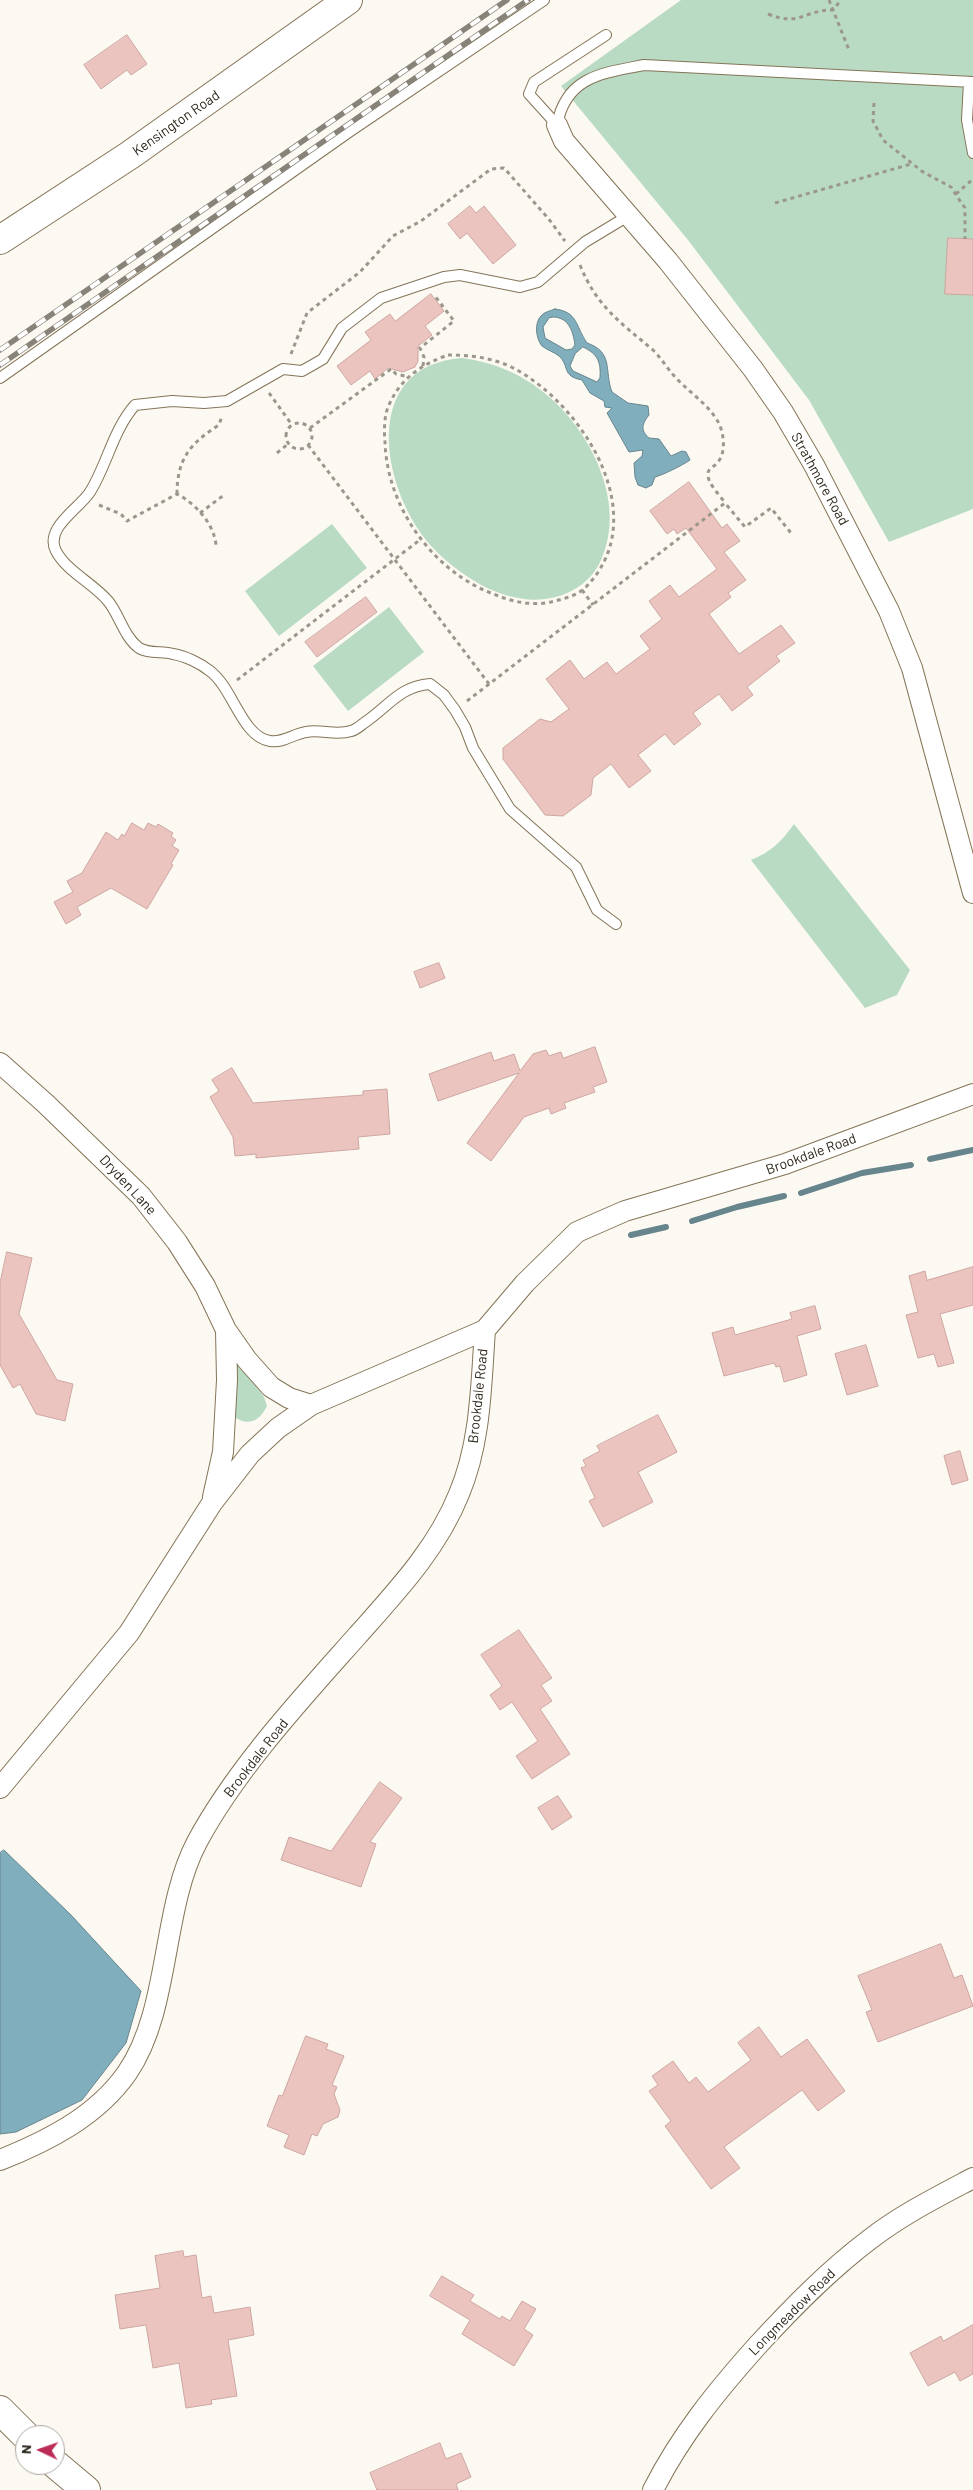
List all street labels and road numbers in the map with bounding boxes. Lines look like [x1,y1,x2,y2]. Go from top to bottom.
street label: Kensington Road [129,87,223,159]
street label: Strathmore Road [788,430,852,528]
street label: Brookdale Road [763,1130,859,1178]
street label: Dryden Lane [96,1152,160,1218]
street label: Brookdale Road [465,1348,491,1444]
street label: Brookdale Road [220,1715,292,1801]
street label: Longmeadow Road [745,2265,839,2359]

